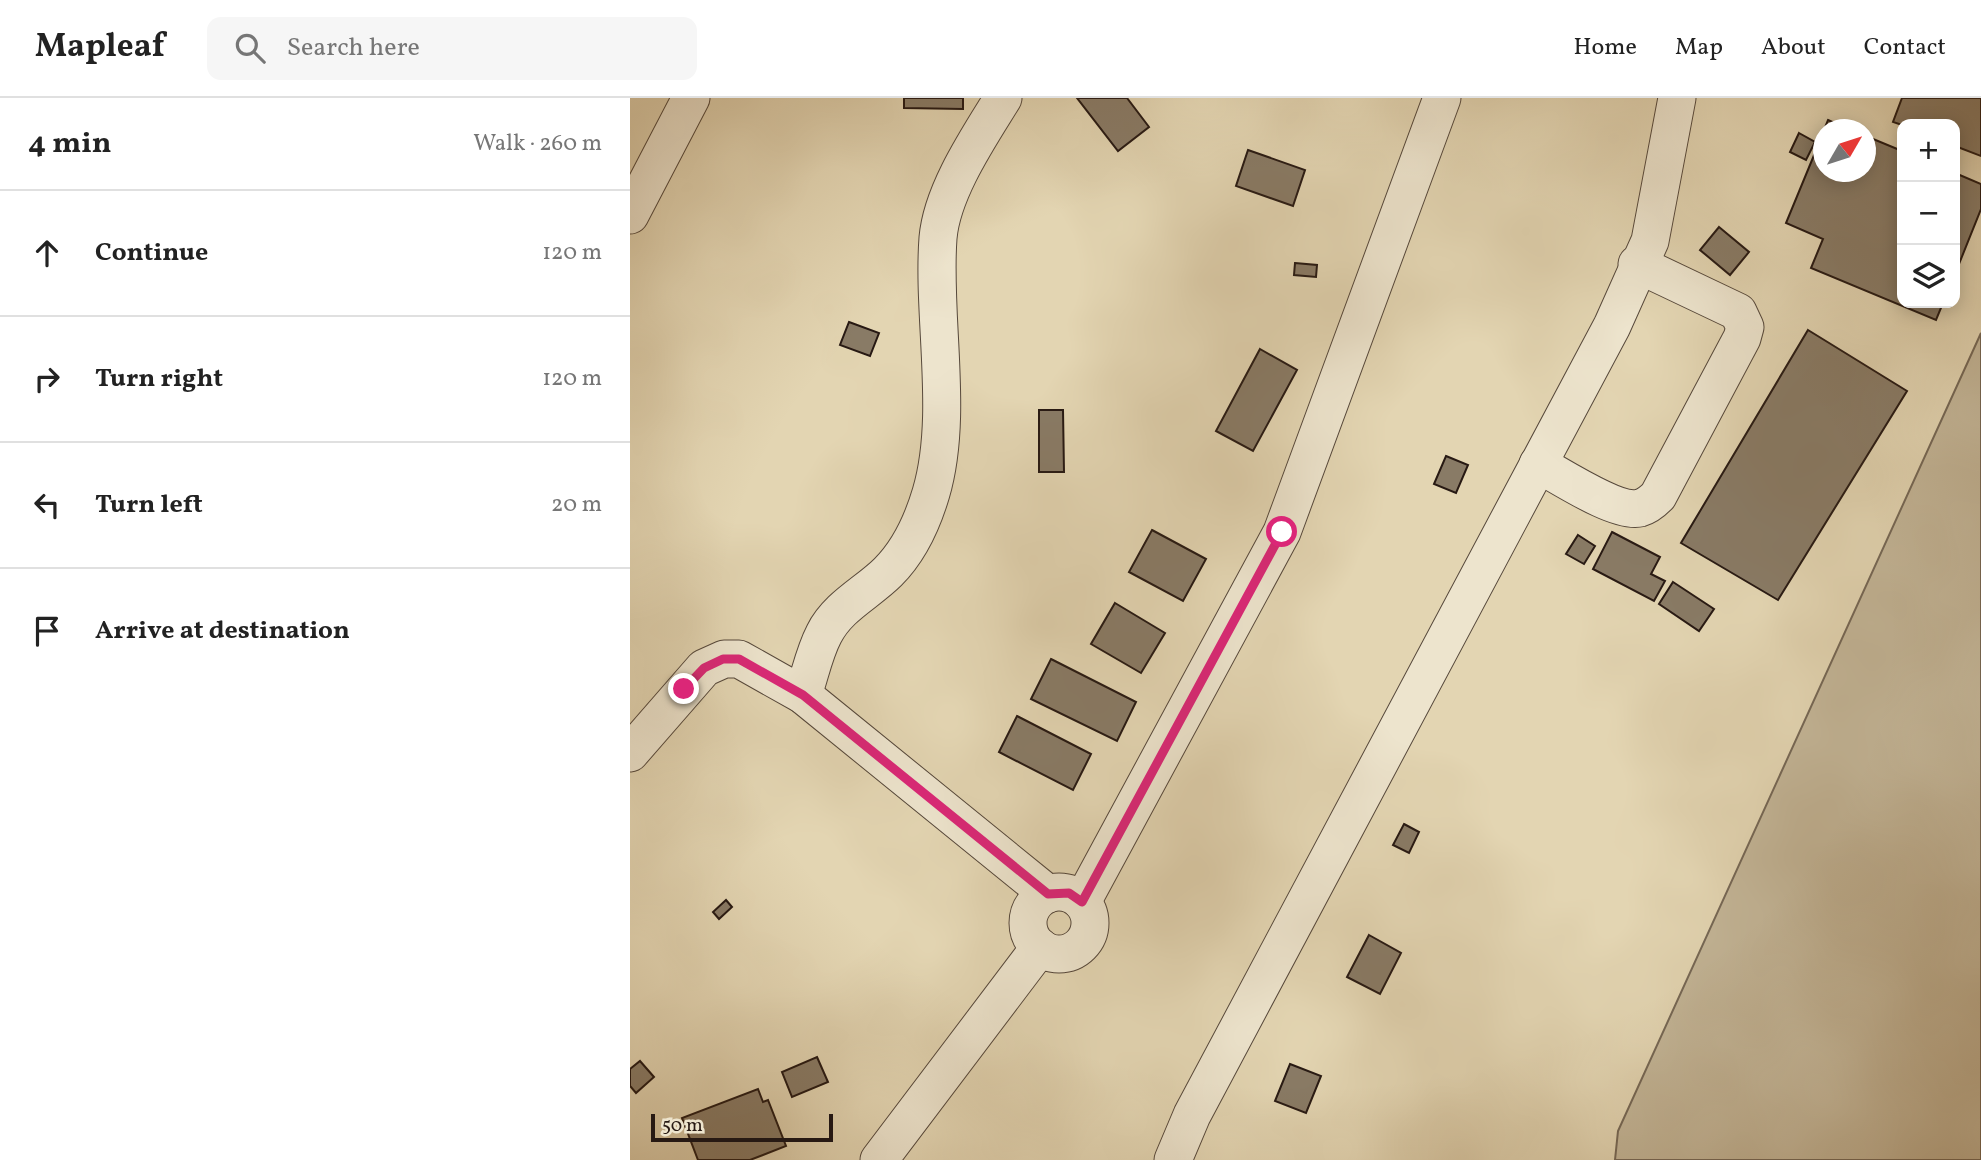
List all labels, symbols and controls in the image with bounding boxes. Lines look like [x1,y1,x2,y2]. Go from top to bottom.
search box [207,17,697,80]
text: Mapleaf [35,25,165,71]
icon: search [231,29,269,67]
text: Search here [287,30,420,66]
text: Home [1573,31,1637,65]
text: Map [1675,31,1723,65]
text: About [1761,31,1826,65]
text: Contact [1864,31,1946,65]
north arrow [1813,119,1876,182]
map controls [1897,119,1960,308]
button: + [1897,119,1960,182]
text: 4 min [28,123,112,165]
text: Walk · 260 m [473,128,602,160]
button: − [1897,182,1960,245]
icon: ahead [28,234,66,272]
text: Continue [95,235,208,271]
text: 120 m [542,237,602,269]
button: layers [1897,245,1960,308]
icon: right [28,360,66,398]
text: Turn right [95,361,223,397]
text: 120 m [542,363,602,395]
icon: left [28,486,66,524]
text: Turn left [95,487,203,523]
text: 20 m [551,489,602,521]
route start [1266,516,1297,547]
icon: arrive [28,612,66,650]
text: Arrive at destination [95,613,350,649]
route end [668,673,699,704]
scale bar [651,1111,833,1143]
text: 50 m [662,1113,703,1139]

